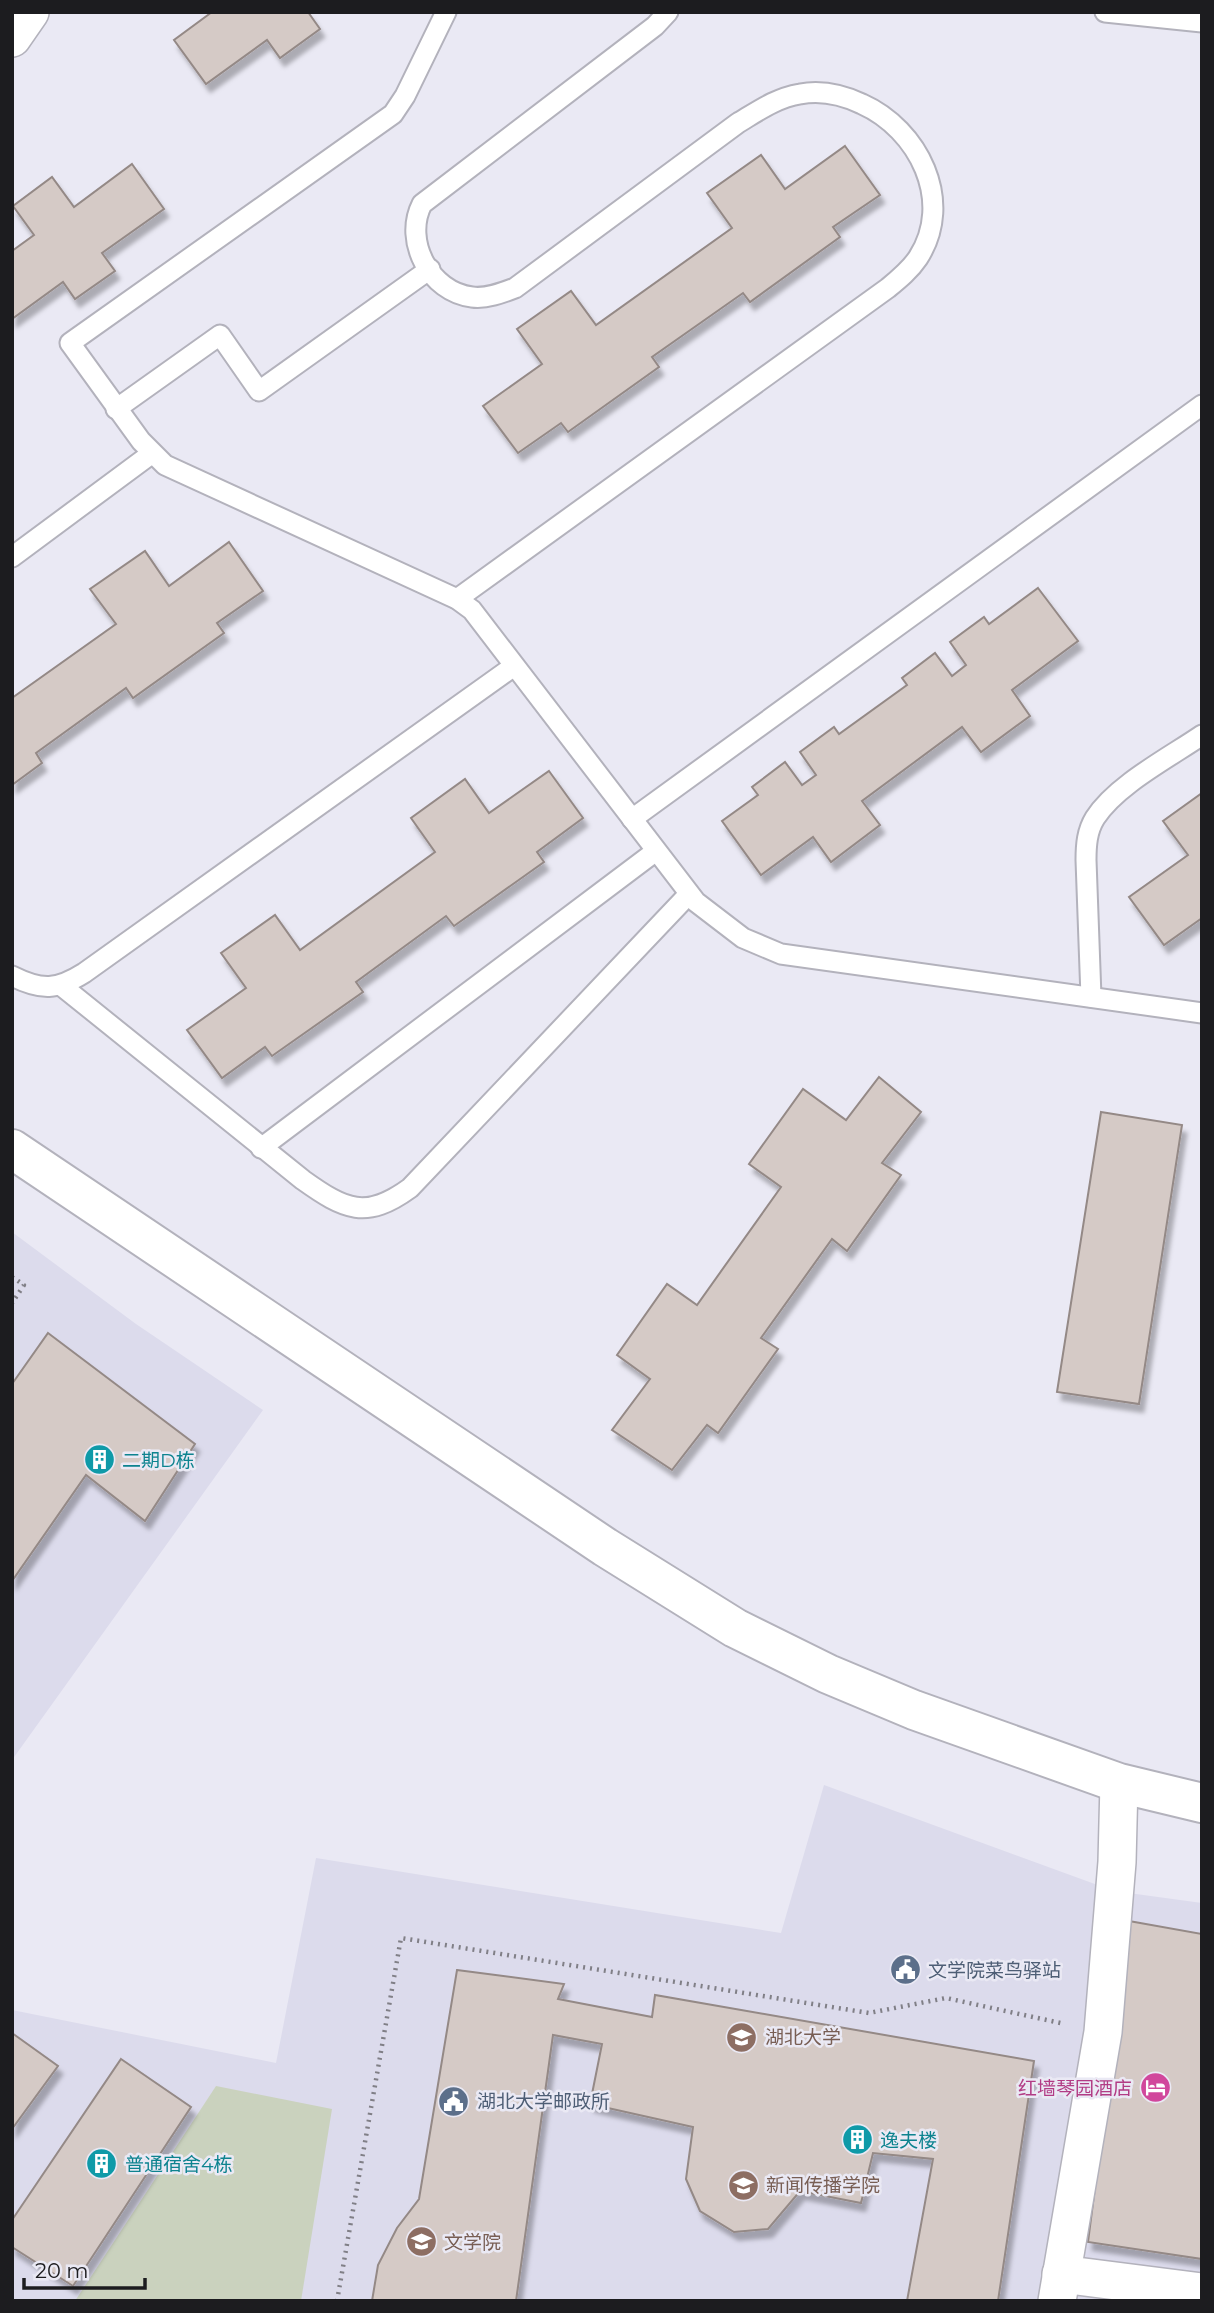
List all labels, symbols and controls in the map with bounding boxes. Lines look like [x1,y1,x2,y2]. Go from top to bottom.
building icon: 二期D栋 [82,1443,116,1477]
place label: 二期D栋 [122,1449,195,1472]
public building icon: 文学院菜鸟驿站 [888,1953,922,1987]
place label: 文学院菜鸟驿站 [928,1959,1061,1982]
school or university icon: 湖北大学 [725,2020,759,2054]
place label: 湖北大学 [765,2026,841,2049]
hotel icon: 红墙琴园酒店 [1138,2071,1172,2105]
place label: 红墙琴园酒店 [1018,2077,1132,2100]
public building icon: 湖北大学邮政所 [437,2084,471,2118]
place label: 湖北大学邮政所 [477,2090,610,2113]
building icon: 逸夫楼 [840,2123,874,2157]
place label: 逸夫楼 [880,2129,937,2152]
building icon: 普通宿舍4栋 [85,2147,119,2181]
place label: 普通宿舍4栋 [125,2153,233,2176]
school or university icon: 新闻传播学院 [726,2168,760,2202]
place label: 新闻传播学院 [766,2174,880,2197]
school or university icon: 文学院 [404,2225,438,2259]
place label: 文学院 [444,2231,501,2254]
scale bar [24,2246,145,2290]
text: 20 m [35,2258,89,2283]

